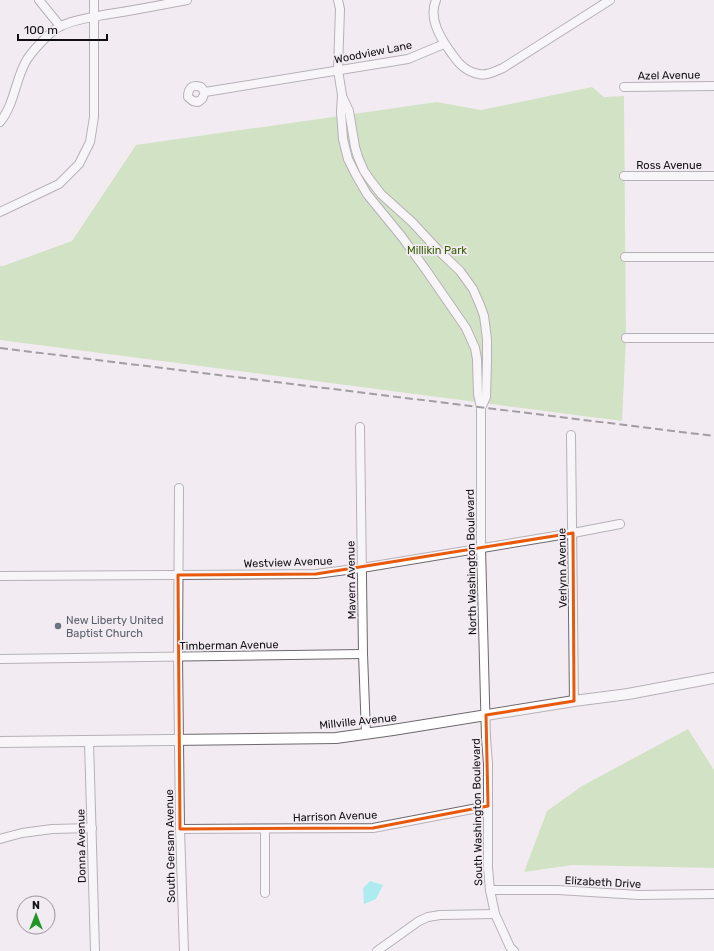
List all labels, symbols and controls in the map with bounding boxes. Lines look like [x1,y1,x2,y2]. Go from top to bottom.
scale bar [18,16,107,42]
text: 100 m [24,23,58,37]
street label: Woodview Lane [333,39,413,66]
street label: Azel Avenue [638,68,700,83]
street label: Ross Avenue [636,159,702,172]
park label: Millikin Park [407,244,467,257]
street label: North Washington Boulevard [464,489,479,635]
street label: Verlynn Avenue [555,528,570,608]
street label: Mavern Avenue [344,541,359,619]
street label: Westview Avenue [243,554,333,571]
place label: New Liberty United Baptist Church [66,614,163,640]
marker: New Liberty United Baptist Church [53,621,63,631]
street label: Timberman Avenue [179,638,279,653]
street label: Millville Avenue [319,711,397,732]
street label: South Washington Boulevard [470,738,485,886]
street label: South Gersam Avenue [163,789,178,903]
street label: Donna Avenue [74,809,89,883]
street label: Harrison Avenue [293,809,377,824]
street label: Elizabeth Drive [564,874,642,891]
north arrow [16,895,56,935]
text: N [32,899,40,912]

